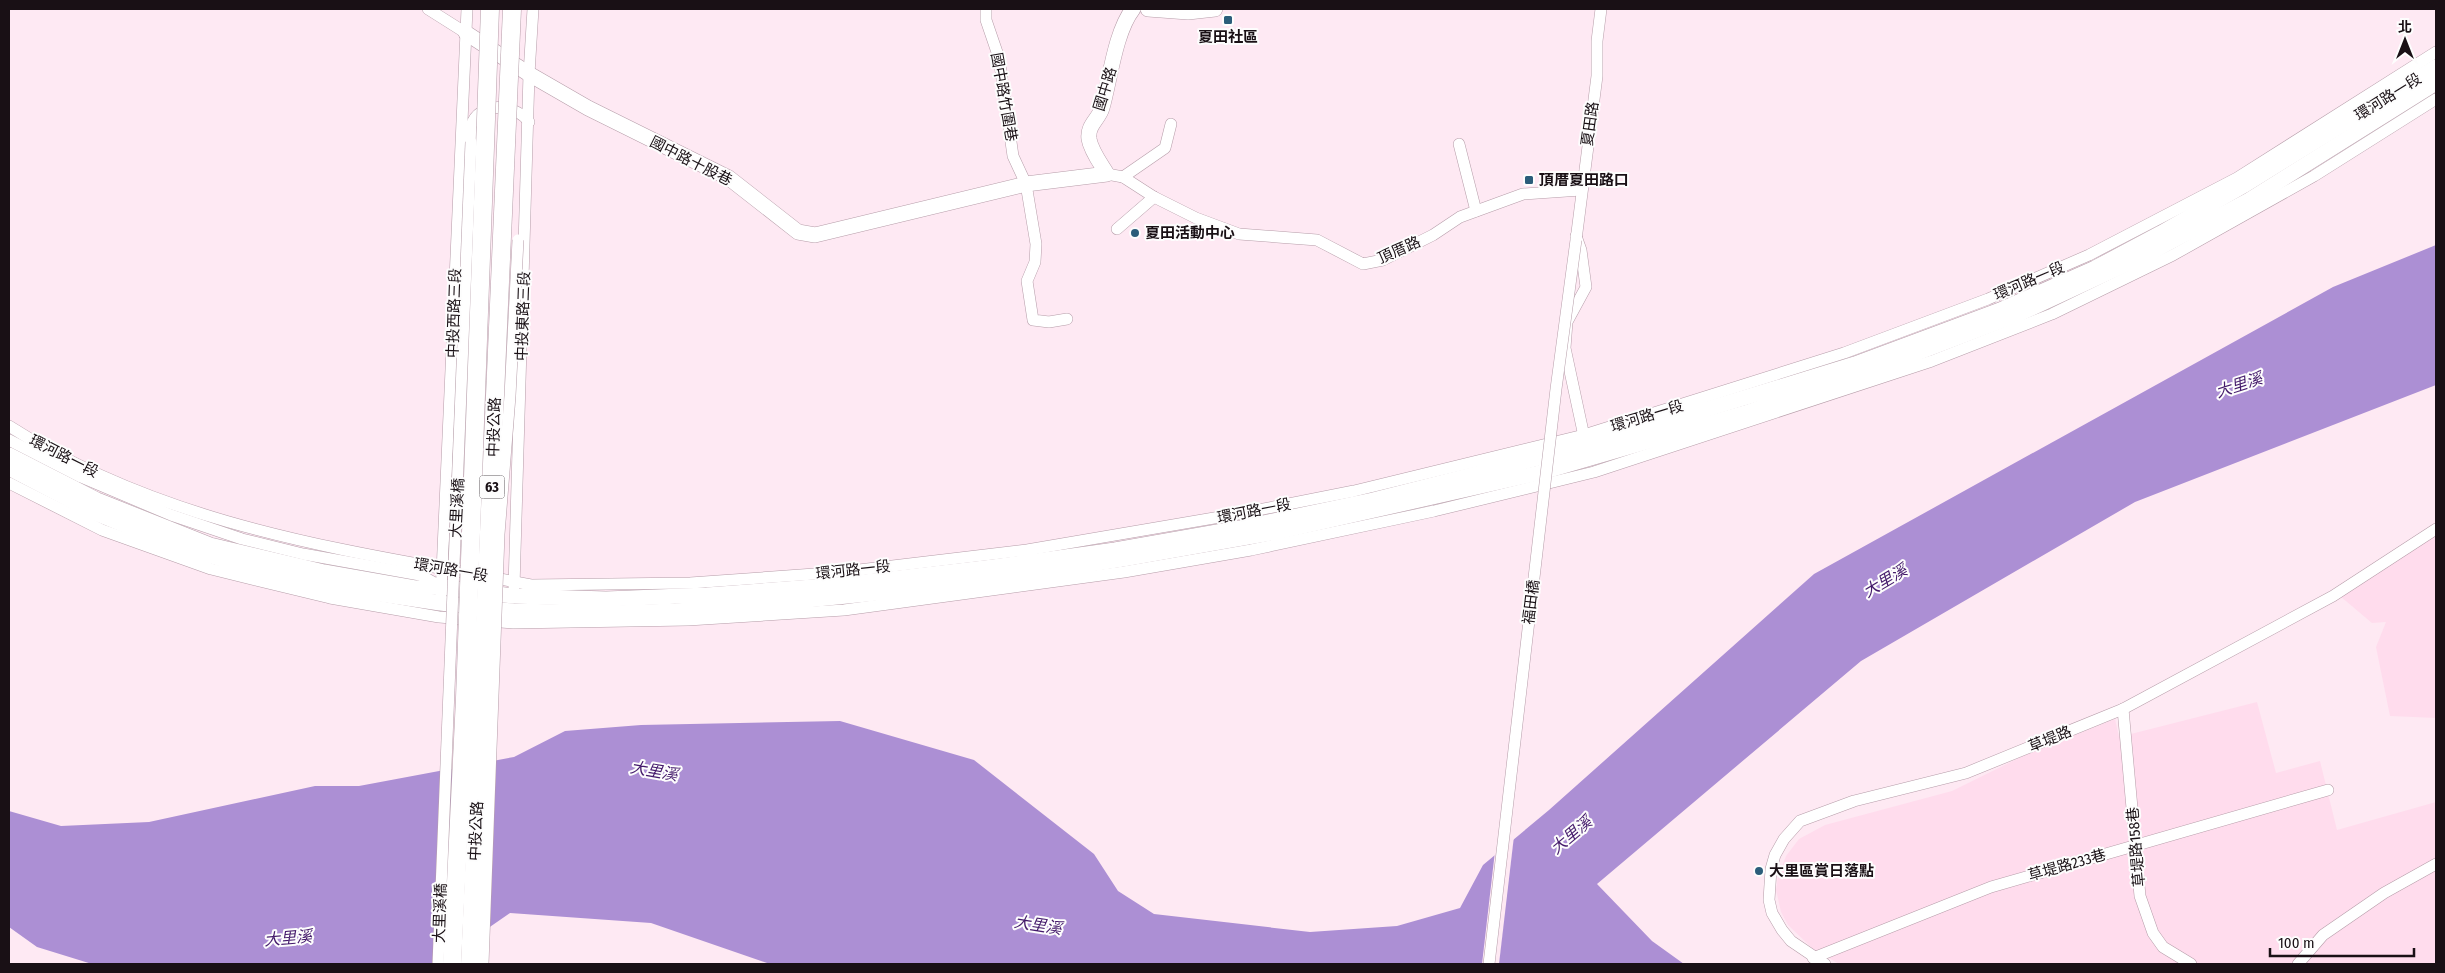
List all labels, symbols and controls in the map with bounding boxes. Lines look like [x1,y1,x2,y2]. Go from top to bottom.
marker: 夏田社區 [1222,14,1234,26]
north arrow [2380,15,2430,65]
text: 北 [2398,19,2412,36]
place label: 夏田社區 [1198,28,1258,46]
street label: 國中路竹圍巷 [987,51,1021,143]
street label: 國中路 [1090,65,1120,113]
street label: 環河路一段 [2351,69,2425,125]
street label: 夏田路 [1578,100,1602,148]
street label: 國中路十股巷 [647,133,735,189]
place label: 頂厝夏田路口 [1539,171,1629,189]
marker: 頂厝夏田路口 [1523,174,1535,186]
place label: 夏田活動中心 [1145,224,1235,242]
marker: 夏田活動中心 [1129,227,1141,239]
street label: 頂厝路 [1375,233,1423,267]
street label: 環河路一段 [1991,258,2067,304]
street label: 中投西路三段 [443,268,465,358]
street label: 中投東路三段 [512,271,534,361]
water label: 大里溪 [2213,368,2267,401]
street label: 環河路一段 [1608,396,1686,436]
street label: 中投公路 [484,397,504,457]
street label: 環河路一段 [26,431,102,481]
road number: 63 [480,476,504,498]
street label: 大里溪橋 [446,478,468,538]
street label: 環河路一段 [1215,495,1293,527]
street label: 環河路一段 [412,555,490,585]
street label: 環河路一段 [815,557,891,583]
water label: 大里溪 [1860,559,1912,602]
street label: 福田橋 [1519,579,1543,625]
street label: 草堤路 [2026,722,2074,756]
water label: 大里溪 [629,757,681,785]
street label: 中投公路 [465,801,487,861]
street label: 草堤路158巷 [2124,806,2148,888]
water label: 大里溪 [1547,811,1597,858]
street label: 草堤路233巷 [2026,845,2108,885]
place label: 大里區賞日落點 [1769,862,1874,880]
marker: 大里區賞日落點 [1753,865,1765,877]
street label: 大里溪橋 [430,883,450,943]
water label: 大里溪 [1013,912,1065,938]
water label: 大里溪 [263,926,315,950]
scale bar [2270,926,2414,958]
text: 100 m [2278,934,2315,952]

